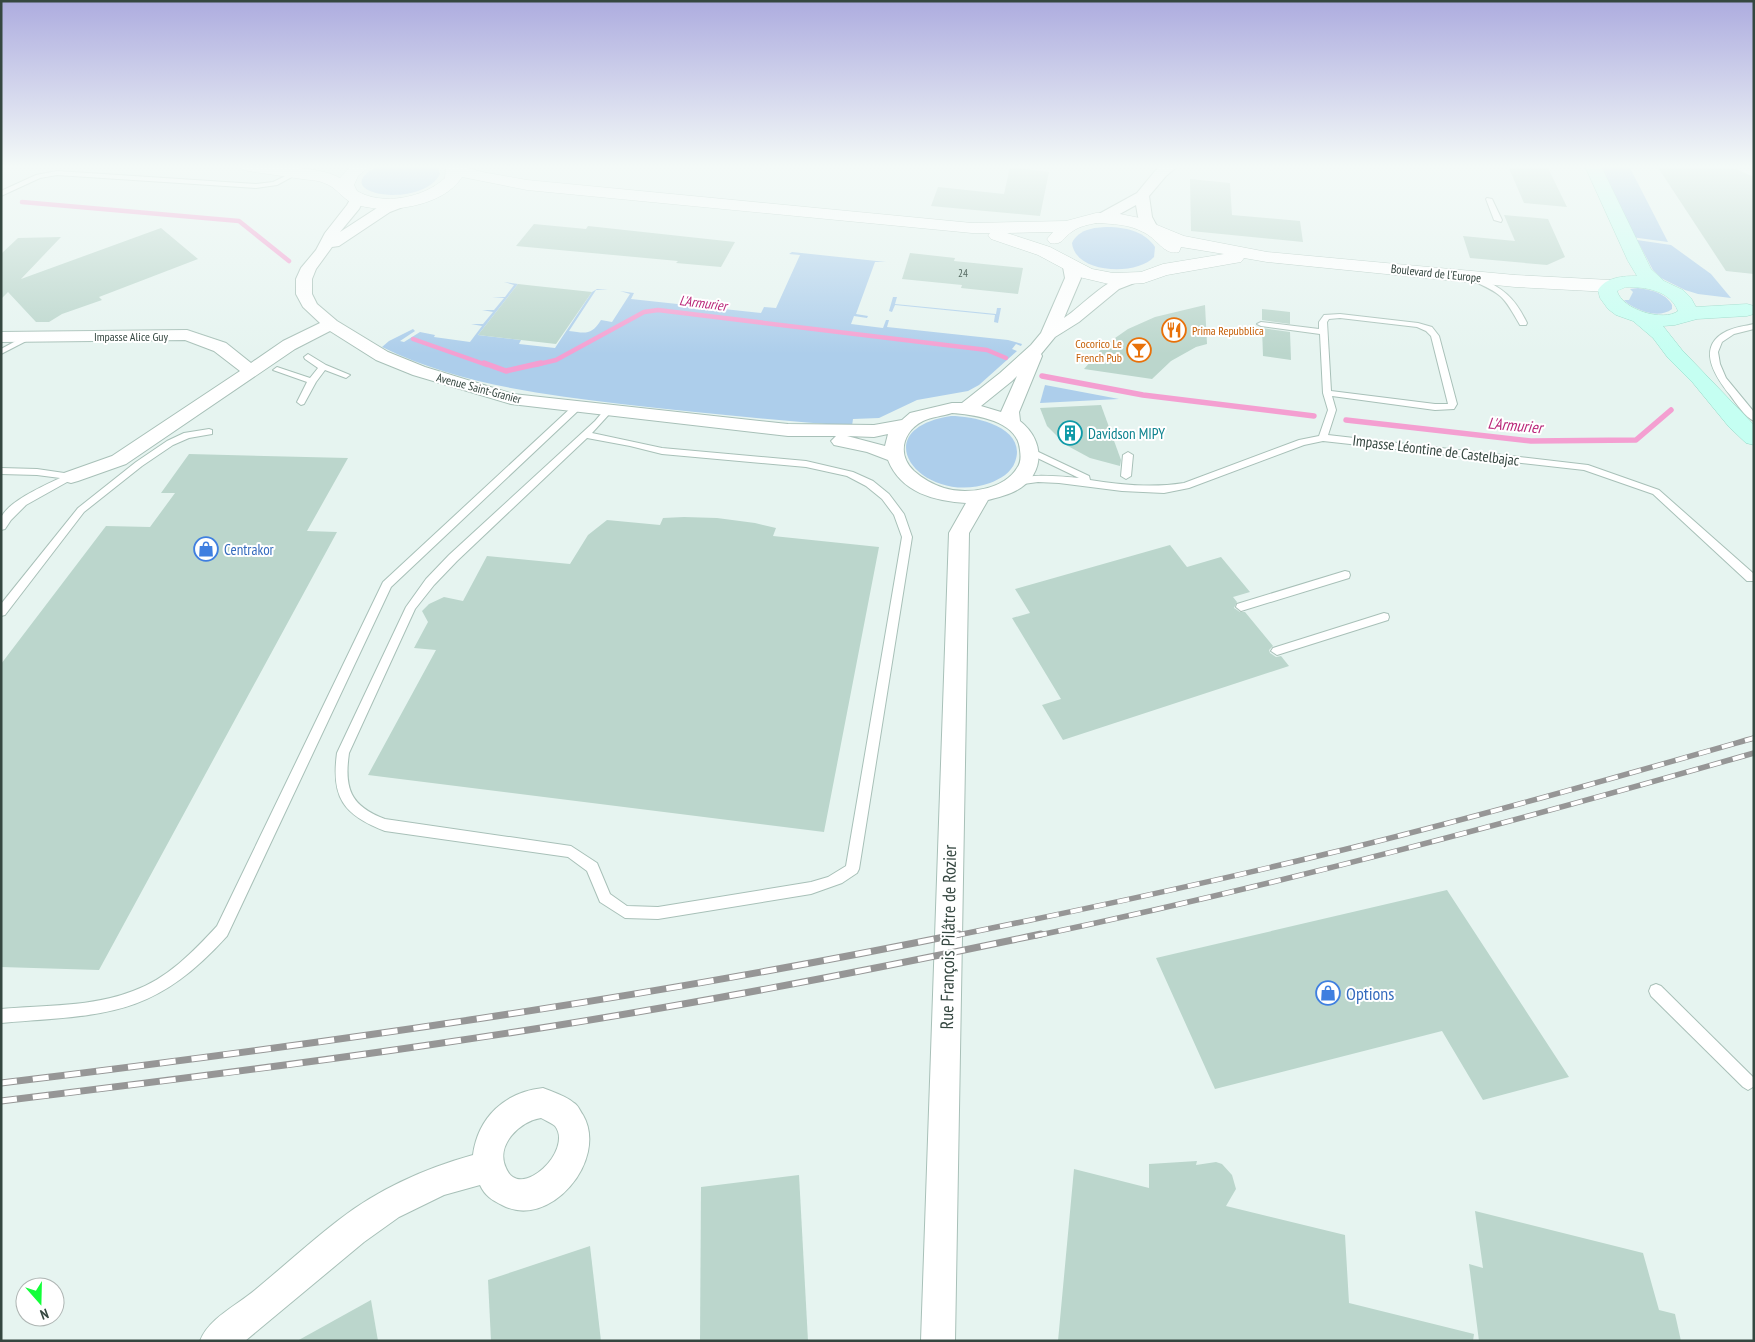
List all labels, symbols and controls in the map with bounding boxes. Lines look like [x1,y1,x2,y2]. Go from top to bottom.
street label: Boulevard de l'Europe [1390,261,1482,285]
house number: 24 [958,266,968,280]
water label: L'Armurier [678,291,730,315]
restaurant icon: Prima Repubblica [1161,317,1187,343]
place label: Prima Repubblica [1192,323,1264,338]
street label: Impasse Alice Guy [94,329,169,344]
place label: Cocorico Le French Pub [1075,336,1122,365]
bar icon: Cocorico Le French Pub [1126,337,1152,363]
street label: Avenue Saint-Granier [435,369,524,407]
water label: L'Armurier [1487,413,1546,438]
building icon: Davidson MIPY [1057,420,1083,446]
place label: Davidson MIPY [1088,424,1165,443]
street label: Impasse Léontine de Castelbajac [1352,430,1521,470]
shop icon: Centrakor [193,536,219,562]
place label: Centrakor [224,540,275,559]
street label: Rue François Pilâtre de Rozier [935,844,961,1030]
shop icon: Options [1315,980,1341,1006]
place label: Options [1346,982,1394,1005]
north arrow [15,1277,65,1327]
text: N [38,1304,51,1324]

